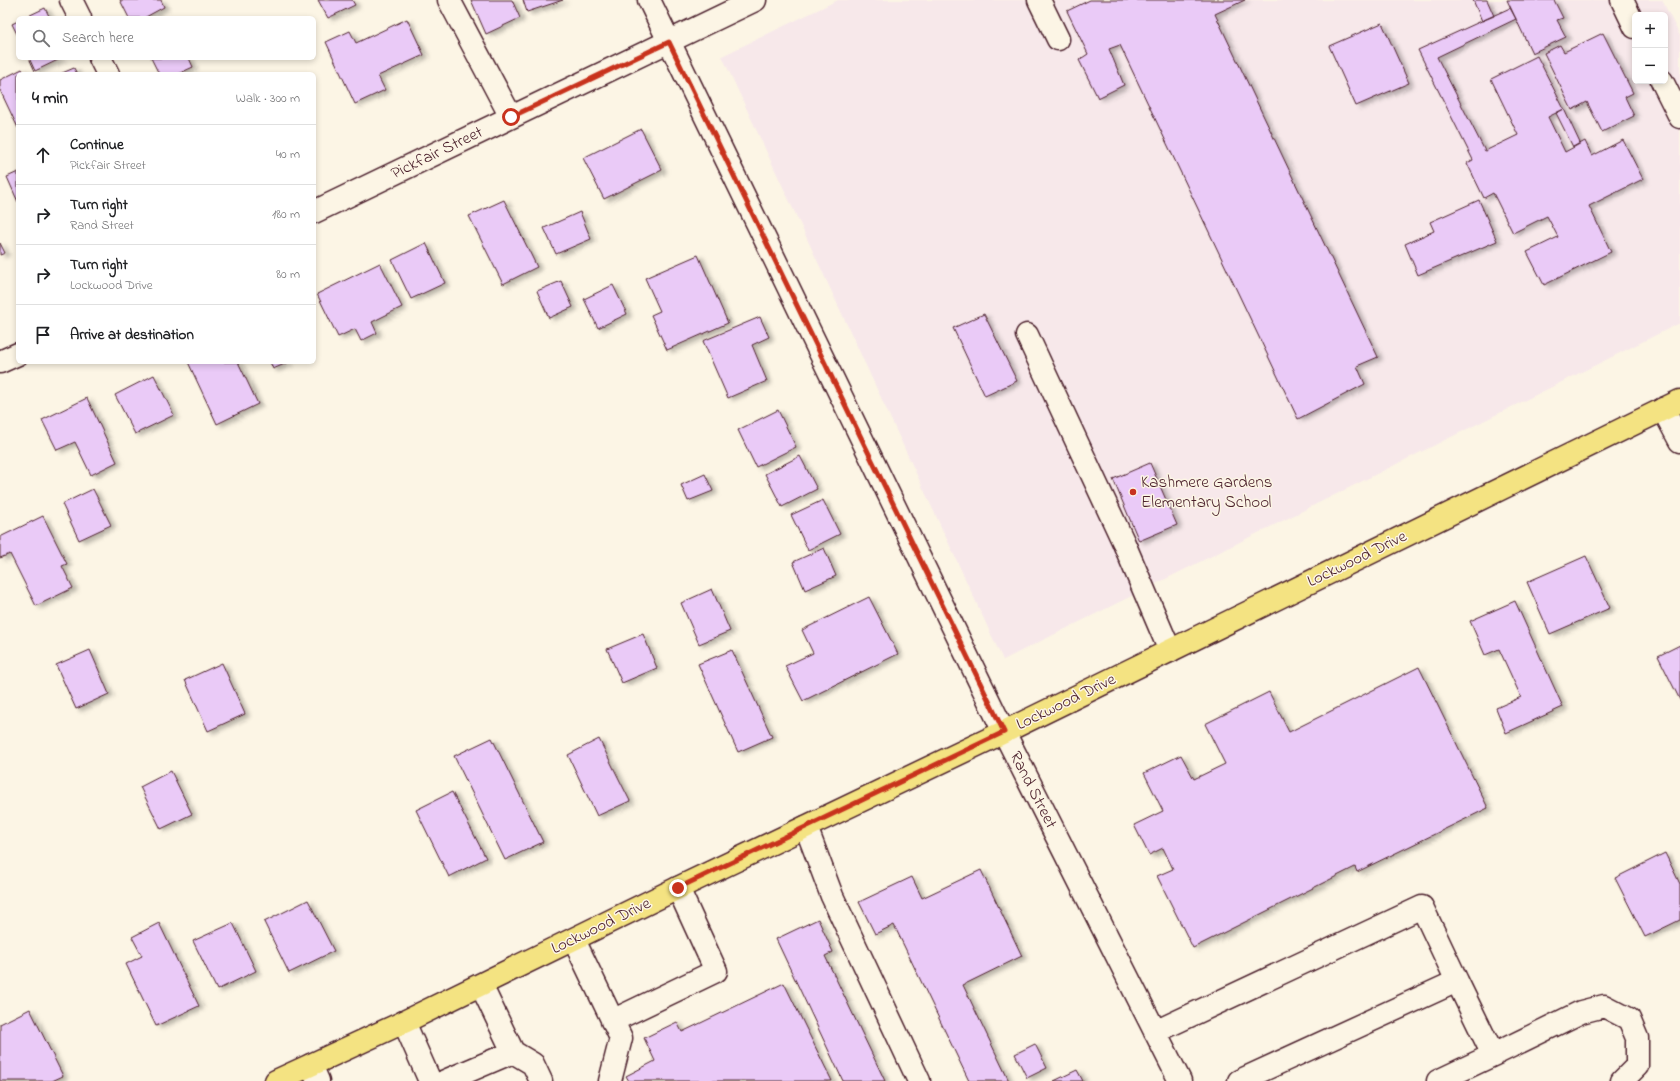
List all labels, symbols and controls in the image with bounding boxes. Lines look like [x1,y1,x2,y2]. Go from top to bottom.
map controls [1632,12,1668,84]
button: + [1632,12,1668,48]
search box [16,16,316,60]
icon: search [30,27,52,49]
text: Search here [62,27,134,49]
button: − [1632,48,1668,84]
text: 4 min [32,86,68,111]
text: Walk · 300 m [236,89,300,108]
route start [502,108,520,126]
street label: Pickfair Street [387,120,487,186]
text: Continue [70,134,124,156]
icon: ahead [32,144,54,166]
text: 40 m [276,145,300,164]
text: Pickfair Street [70,156,146,175]
text: Turn right [70,194,128,216]
icon: right [32,204,54,226]
text: 180 m [272,205,300,224]
text: Rand Street [70,216,134,235]
text: Turn right [70,254,128,276]
icon: right [32,264,54,286]
text: 80 m [276,265,300,284]
text: Lockwood Drive [70,276,153,295]
icon: arrive [32,324,54,346]
text: Arrive at destination [70,324,194,346]
place label: Kashmere Gardens Elementary School [1141,470,1272,516]
marker: Kashmere Gardens Elementary School [1128,487,1138,497]
street label: Lockwood Drive [1303,524,1411,594]
street label: Lockwood Drive [1012,667,1120,737]
street label: Rand Street [1003,747,1063,833]
route end [669,879,687,897]
street label: Lockwood Drive [547,891,655,961]

